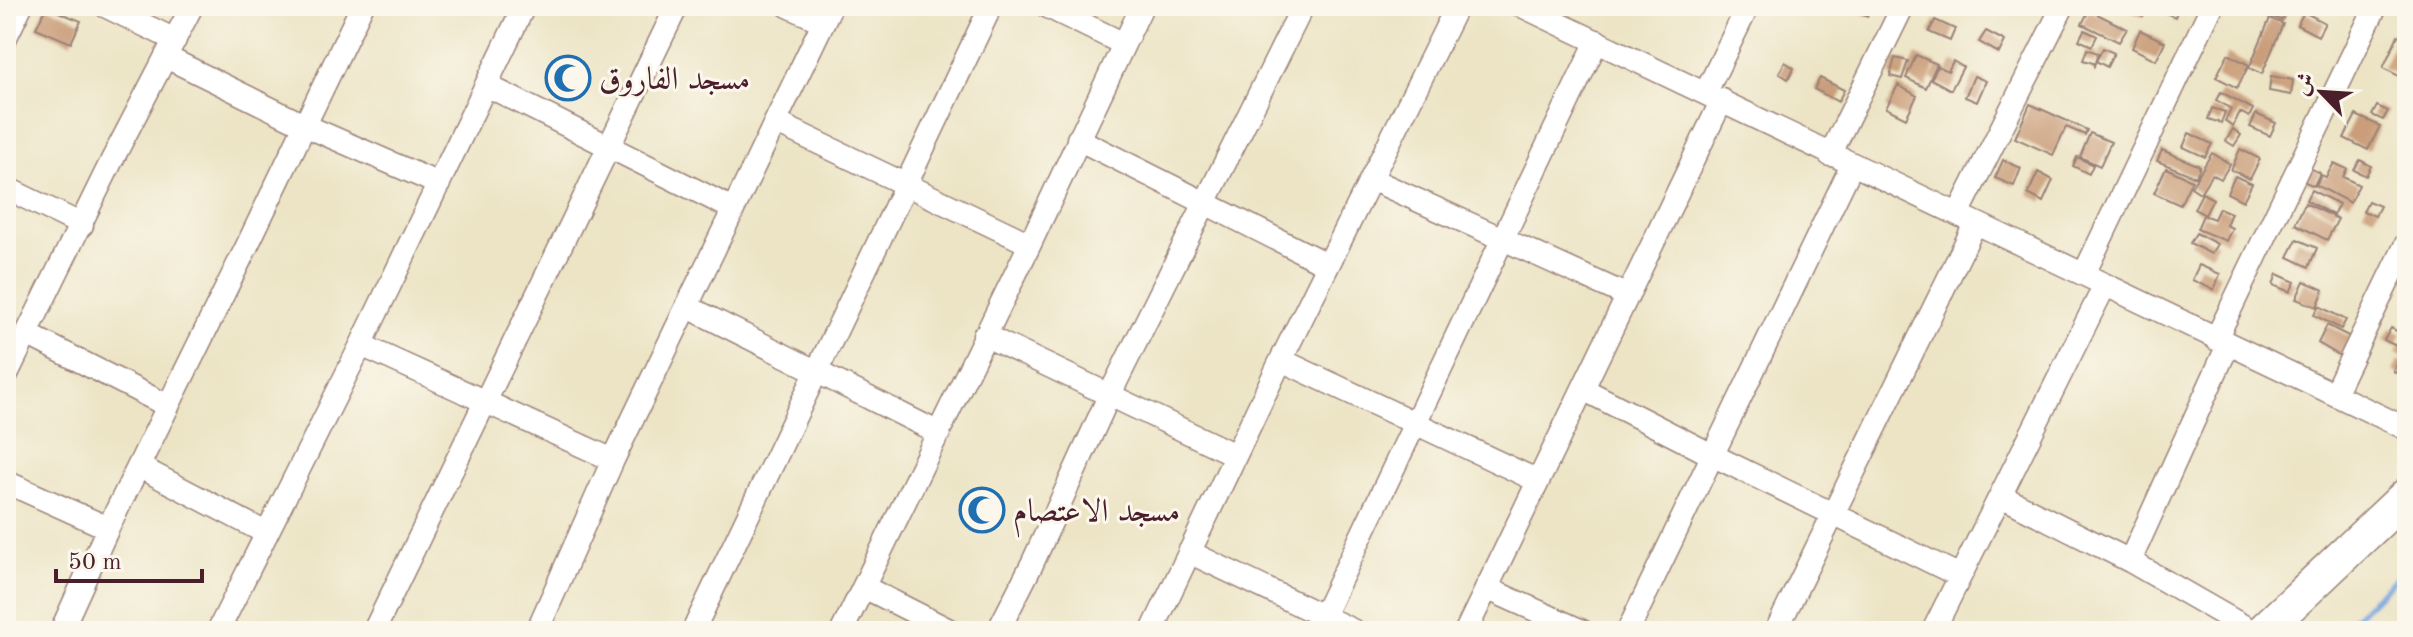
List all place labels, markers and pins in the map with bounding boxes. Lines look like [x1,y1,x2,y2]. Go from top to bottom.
mosque icon: مسجد الفاروق [544,54,592,102]
place label: مسجد الفاروق [599,65,750,97]
mosque icon: مسجد الاعتصام [958,486,1006,534]
place label: مسجد الاعتصام [1013,497,1180,538]

